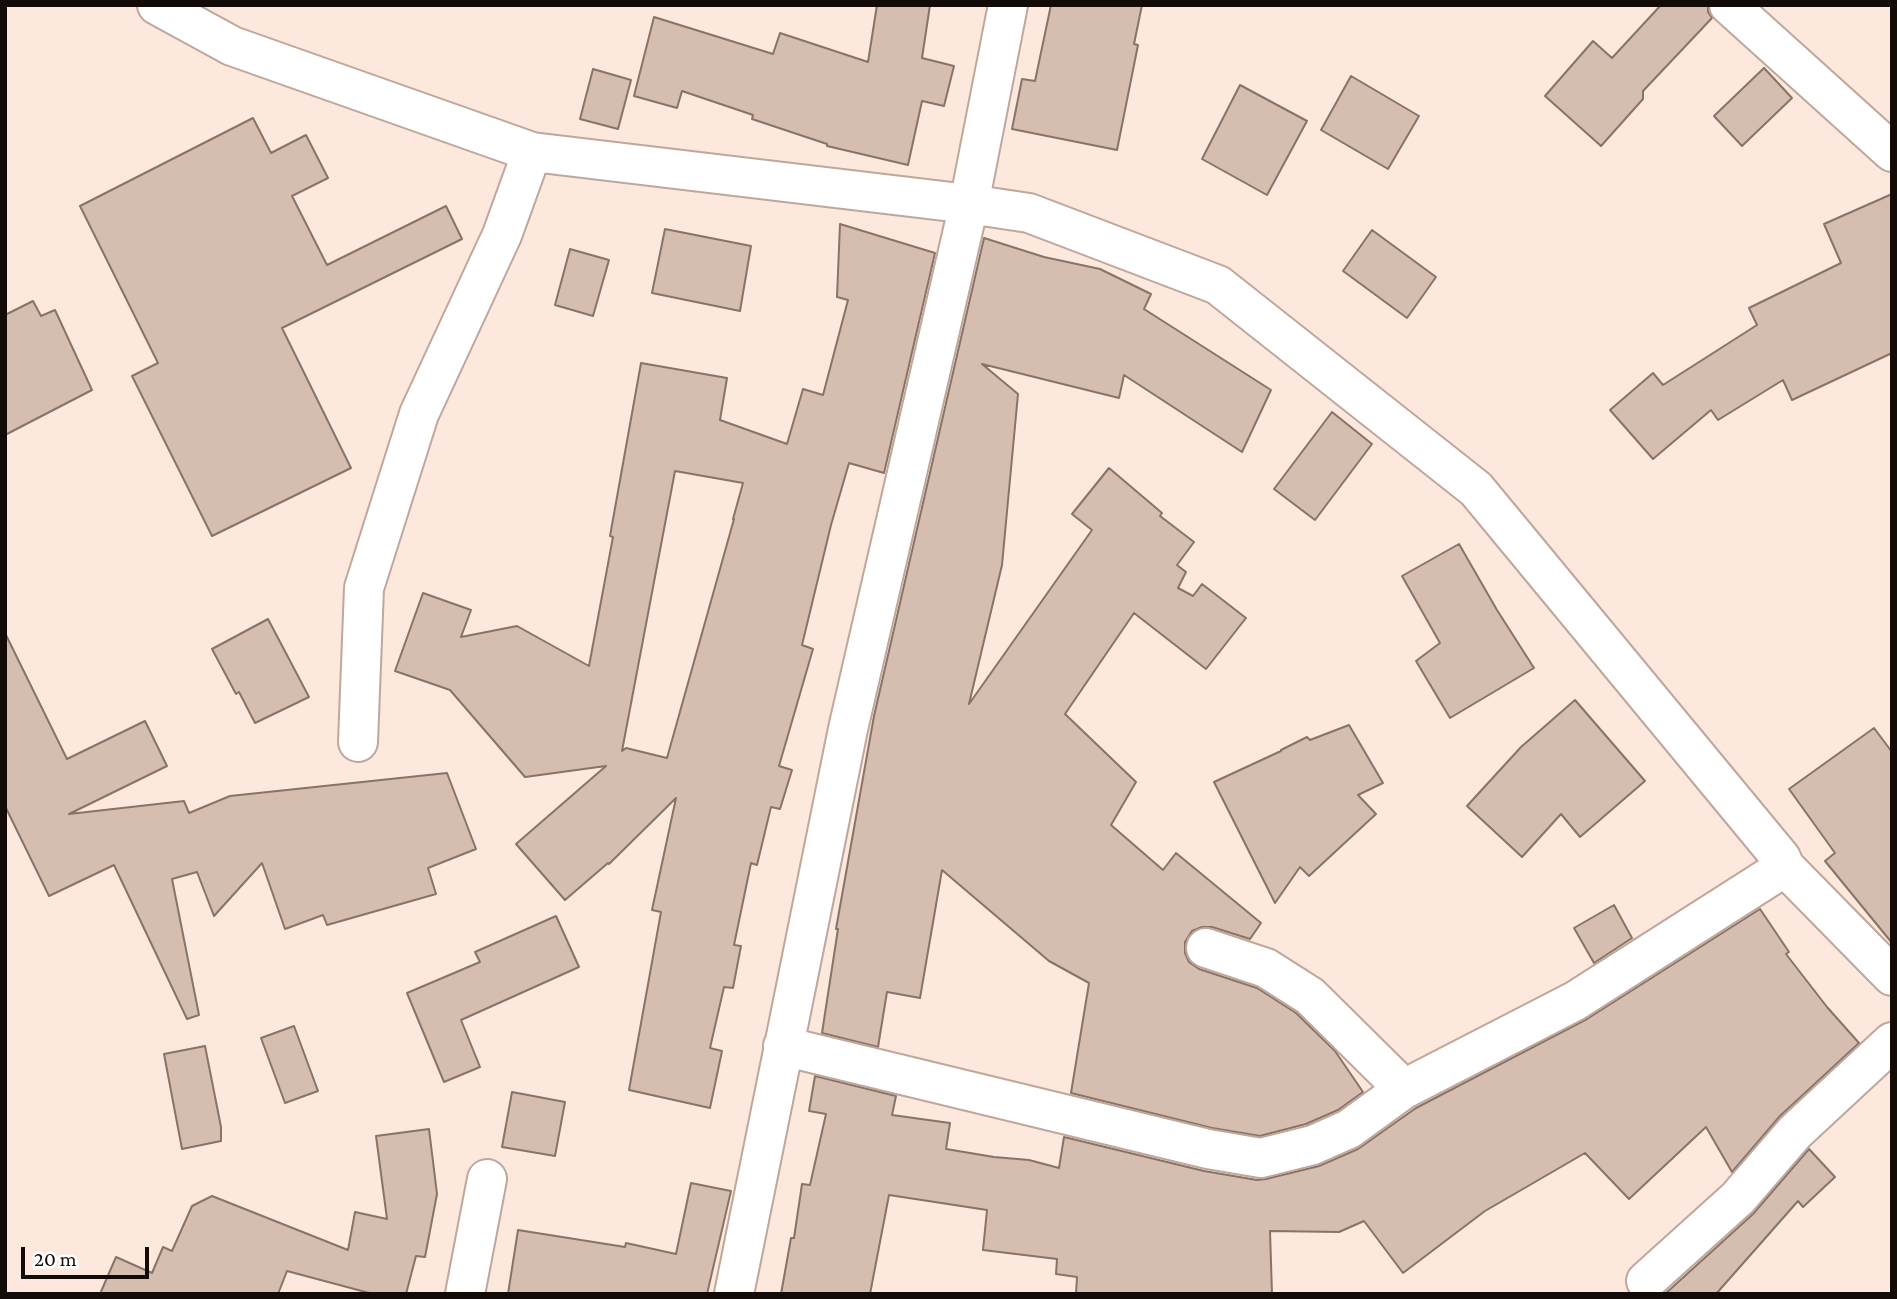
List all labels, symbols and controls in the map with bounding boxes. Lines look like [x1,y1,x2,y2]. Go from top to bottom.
scale bar [24,1232,152,1276]
text: 20 m [34,1247,77,1271]

